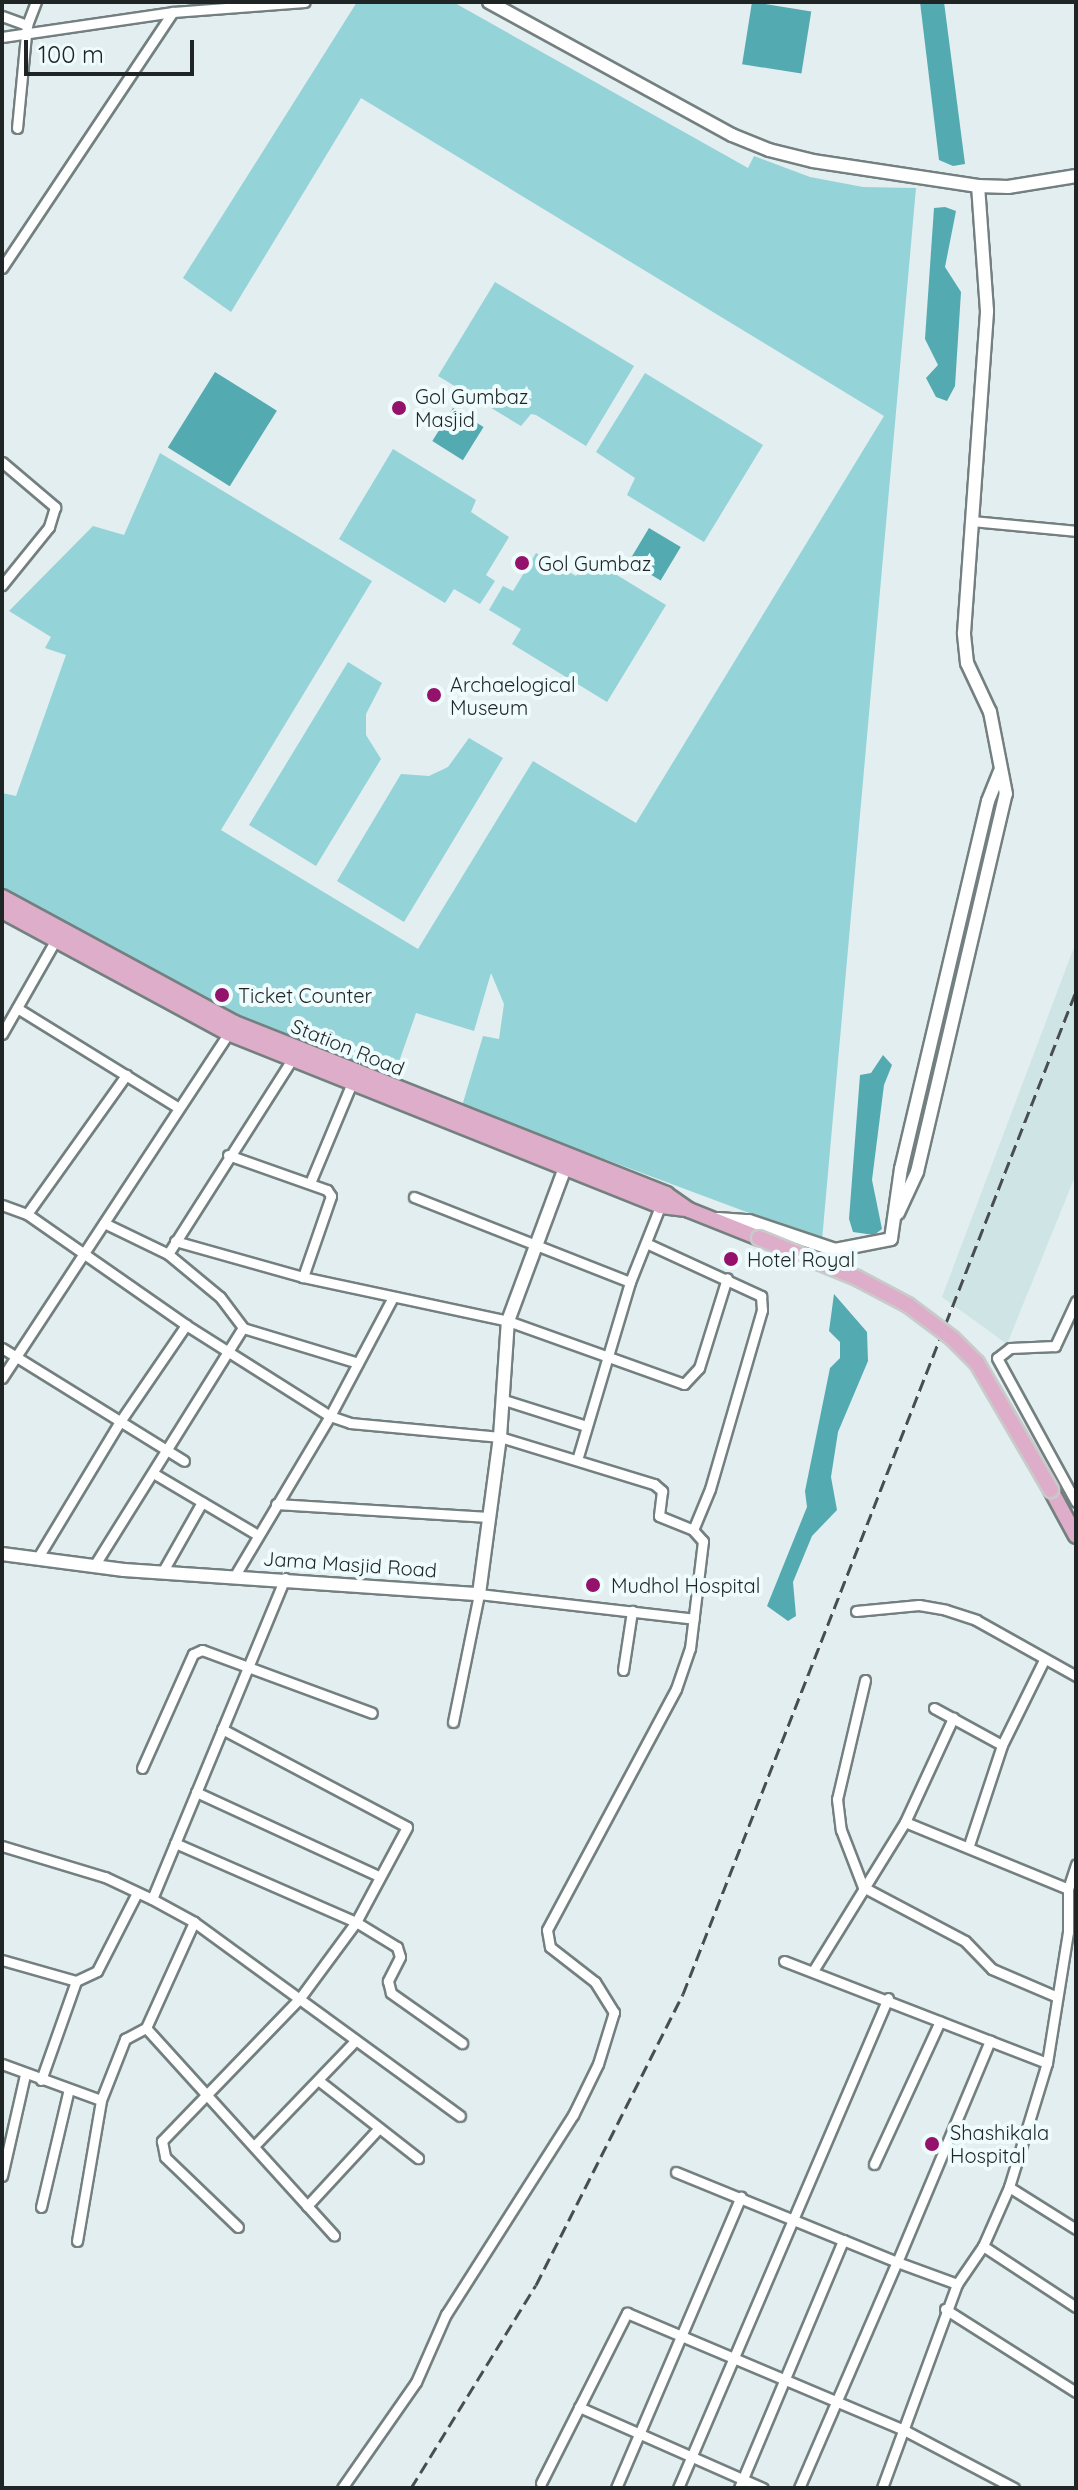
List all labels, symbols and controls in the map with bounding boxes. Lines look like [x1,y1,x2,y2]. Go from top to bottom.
scale bar [28,24,198,74]
text: 100 m [38,39,104,69]
place label: Gol Gumbaz Masjid [415,384,528,431]
marker: Gol Gumbaz Masjid [390,399,408,417]
place label: Gol Gumbaz [538,551,651,575]
marker: Gol Gumbaz [513,554,531,572]
place label: Archaelogical Museum [450,672,576,719]
marker: Archaelogical Museum [425,686,443,704]
place label: Ticket Counter [238,983,372,1007]
marker: Ticket Counter [213,986,231,1004]
street label: Station Road [288,1013,408,1081]
place label: Hotel Royal [747,1247,855,1271]
marker: Hotel Royal [722,1250,740,1268]
street label: Jama Masjid Road [262,1546,438,1582]
place label: Mudhol Hospital [611,1573,760,1597]
marker: Mudhol Hospital [582,1574,604,1596]
place label: Shashikala Hospital [950,2120,1049,2167]
marker: Shashikala Hospital [921,2133,943,2155]

